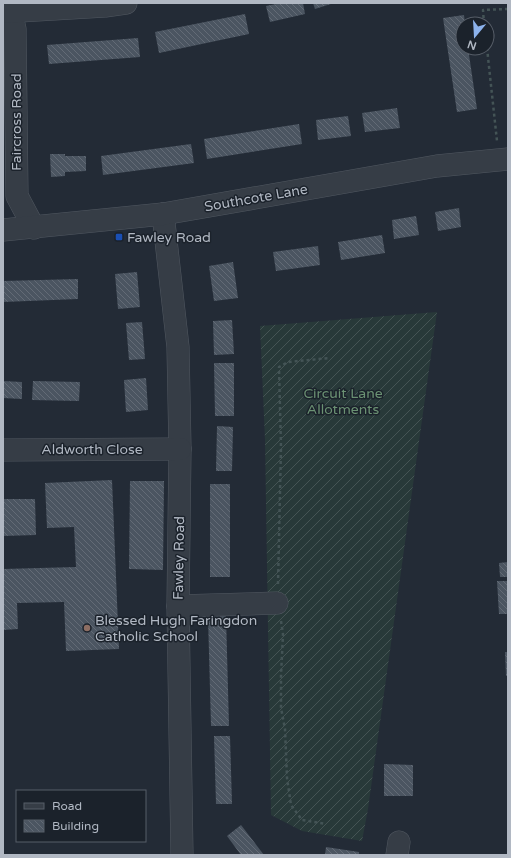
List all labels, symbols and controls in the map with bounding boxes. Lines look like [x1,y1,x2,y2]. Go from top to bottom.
north arrow [455,16,495,56]
text: N [466,37,478,53]
street label: Faircross Road [8,73,25,171]
street label: Southcote Lane [203,181,309,215]
place label: Fawley Road [127,229,211,246]
marker: Fawley Road [114,232,124,242]
park label: Circuit Lane Allotments [303,385,383,418]
street label: Aldworth Close [41,441,143,458]
street label: Fawley Road [170,516,188,600]
place label: Blessed Hugh Faringdon Catholic School [95,612,257,645]
marker: Blessed Hugh Faringdon Catholic School [82,623,92,633]
legend [16,790,146,842]
text: Road [52,799,82,813]
text: Building [52,819,99,833]

